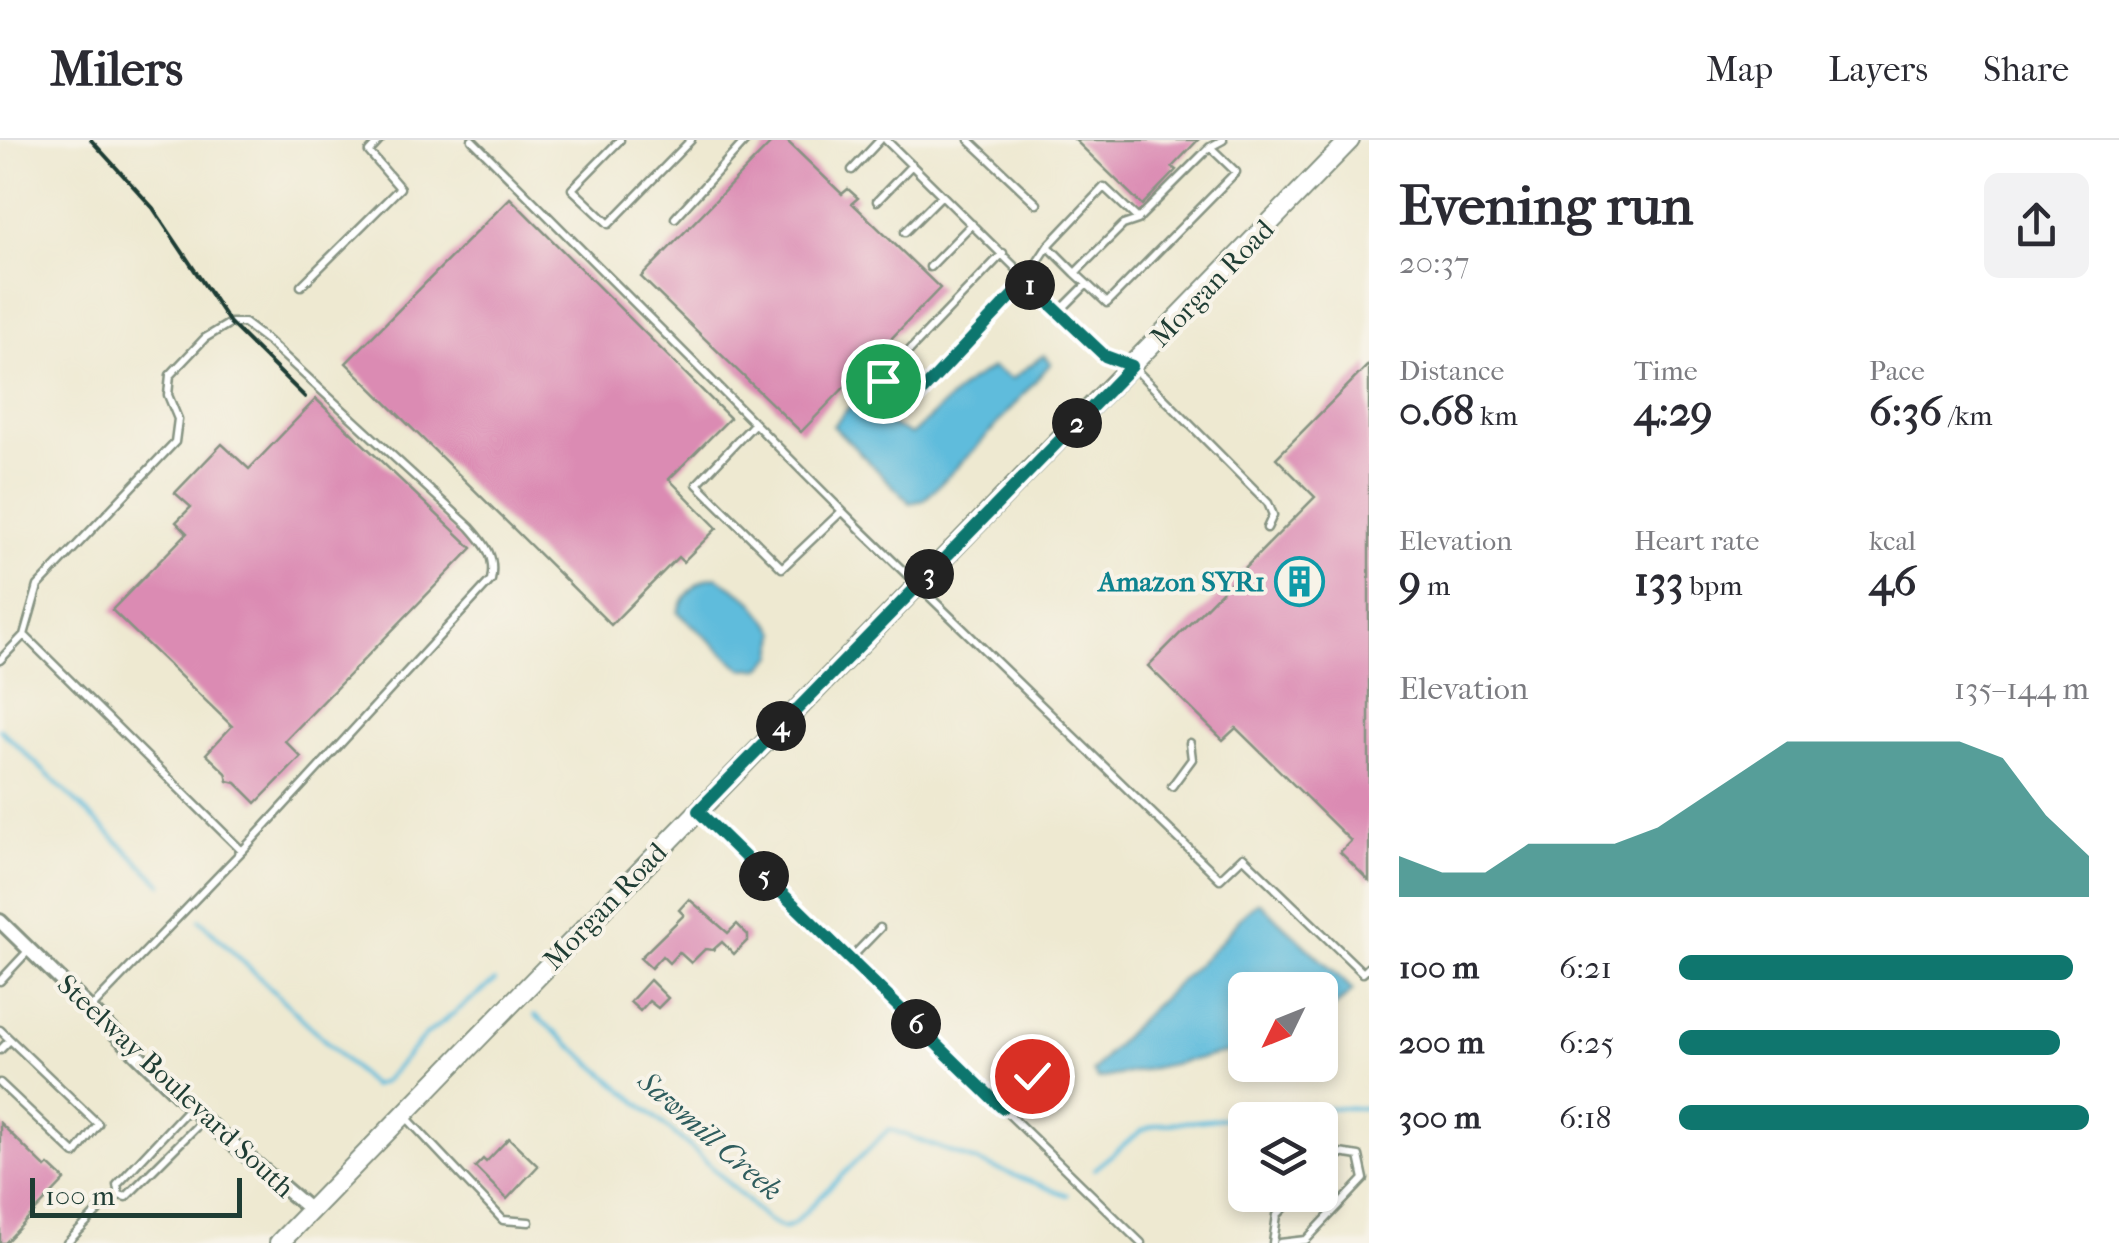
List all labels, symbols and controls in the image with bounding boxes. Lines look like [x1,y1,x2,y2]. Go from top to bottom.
text: Milers [50,41,183,97]
text: Map [1706,49,1773,90]
text: Layers [1828,49,1928,90]
text: Share [1983,49,2069,90]
button: share [1984,173,2089,278]
text: Evening run [1399,174,1693,238]
street label: Morgan Road [1143,212,1281,353]
text: 20:37 [1399,244,1469,281]
pin: 1 [1005,260,1055,310]
text: 1 [1025,268,1035,301]
pin [841,339,926,424]
icon: arrive [856,354,911,409]
text: Distance [1399,354,1504,387]
text: Time [1634,354,1698,387]
text: Pace [1869,354,1925,387]
text: 0.68 [1399,387,1474,436]
text: 4:29 [1634,387,1713,436]
text: 6:36 [1869,387,1942,436]
pin: 2 [1052,398,1102,448]
text: km [1474,399,1518,432]
text: /km [1942,399,1992,432]
text: 2 [1070,406,1084,439]
text: Elevation [1399,524,1512,557]
text: Heart rate [1634,524,1759,557]
text: kcal [1869,524,1916,557]
pin: 3 [904,549,954,599]
building icon: Amazon SYR1 [1274,555,1326,607]
text: 3 [923,557,935,590]
text: 9 [1399,557,1421,606]
text: 133 [1634,557,1683,606]
text: 46 [1869,557,1917,606]
place label: Amazon SYR1 [1096,565,1265,598]
text: m [1421,569,1450,602]
text: bpm [1683,569,1742,602]
text: Elevation [1399,670,1528,707]
text: 135–144 m [1954,670,2089,707]
pin: 4 [756,701,806,751]
text: 4 [773,709,789,742]
street label: Morgan Road [536,835,674,976]
pin: 5 [739,851,789,901]
text: 5 [758,859,770,892]
text: 100 m [1399,949,1479,986]
text: 6:21 [1559,949,1612,986]
street label: Steelway Boulevard South [51,968,302,1205]
north arrow [1228,972,1338,1082]
map controls [1228,972,1338,1212]
pin: 6 [891,999,941,1049]
text: 6 [908,1007,924,1040]
text: 200 m [1399,1024,1484,1061]
text: 6:25 [1559,1024,1614,1061]
pin [990,1034,1075,1119]
icon: check [1005,1049,1060,1104]
water label: Sawmill Creek [630,1063,789,1208]
text: 300 m [1399,1099,1481,1136]
text: 6:18 [1559,1099,1612,1136]
button: layers [1228,1102,1338,1212]
scale bar [30,1173,242,1218]
text: 100 m [45,1179,115,1212]

